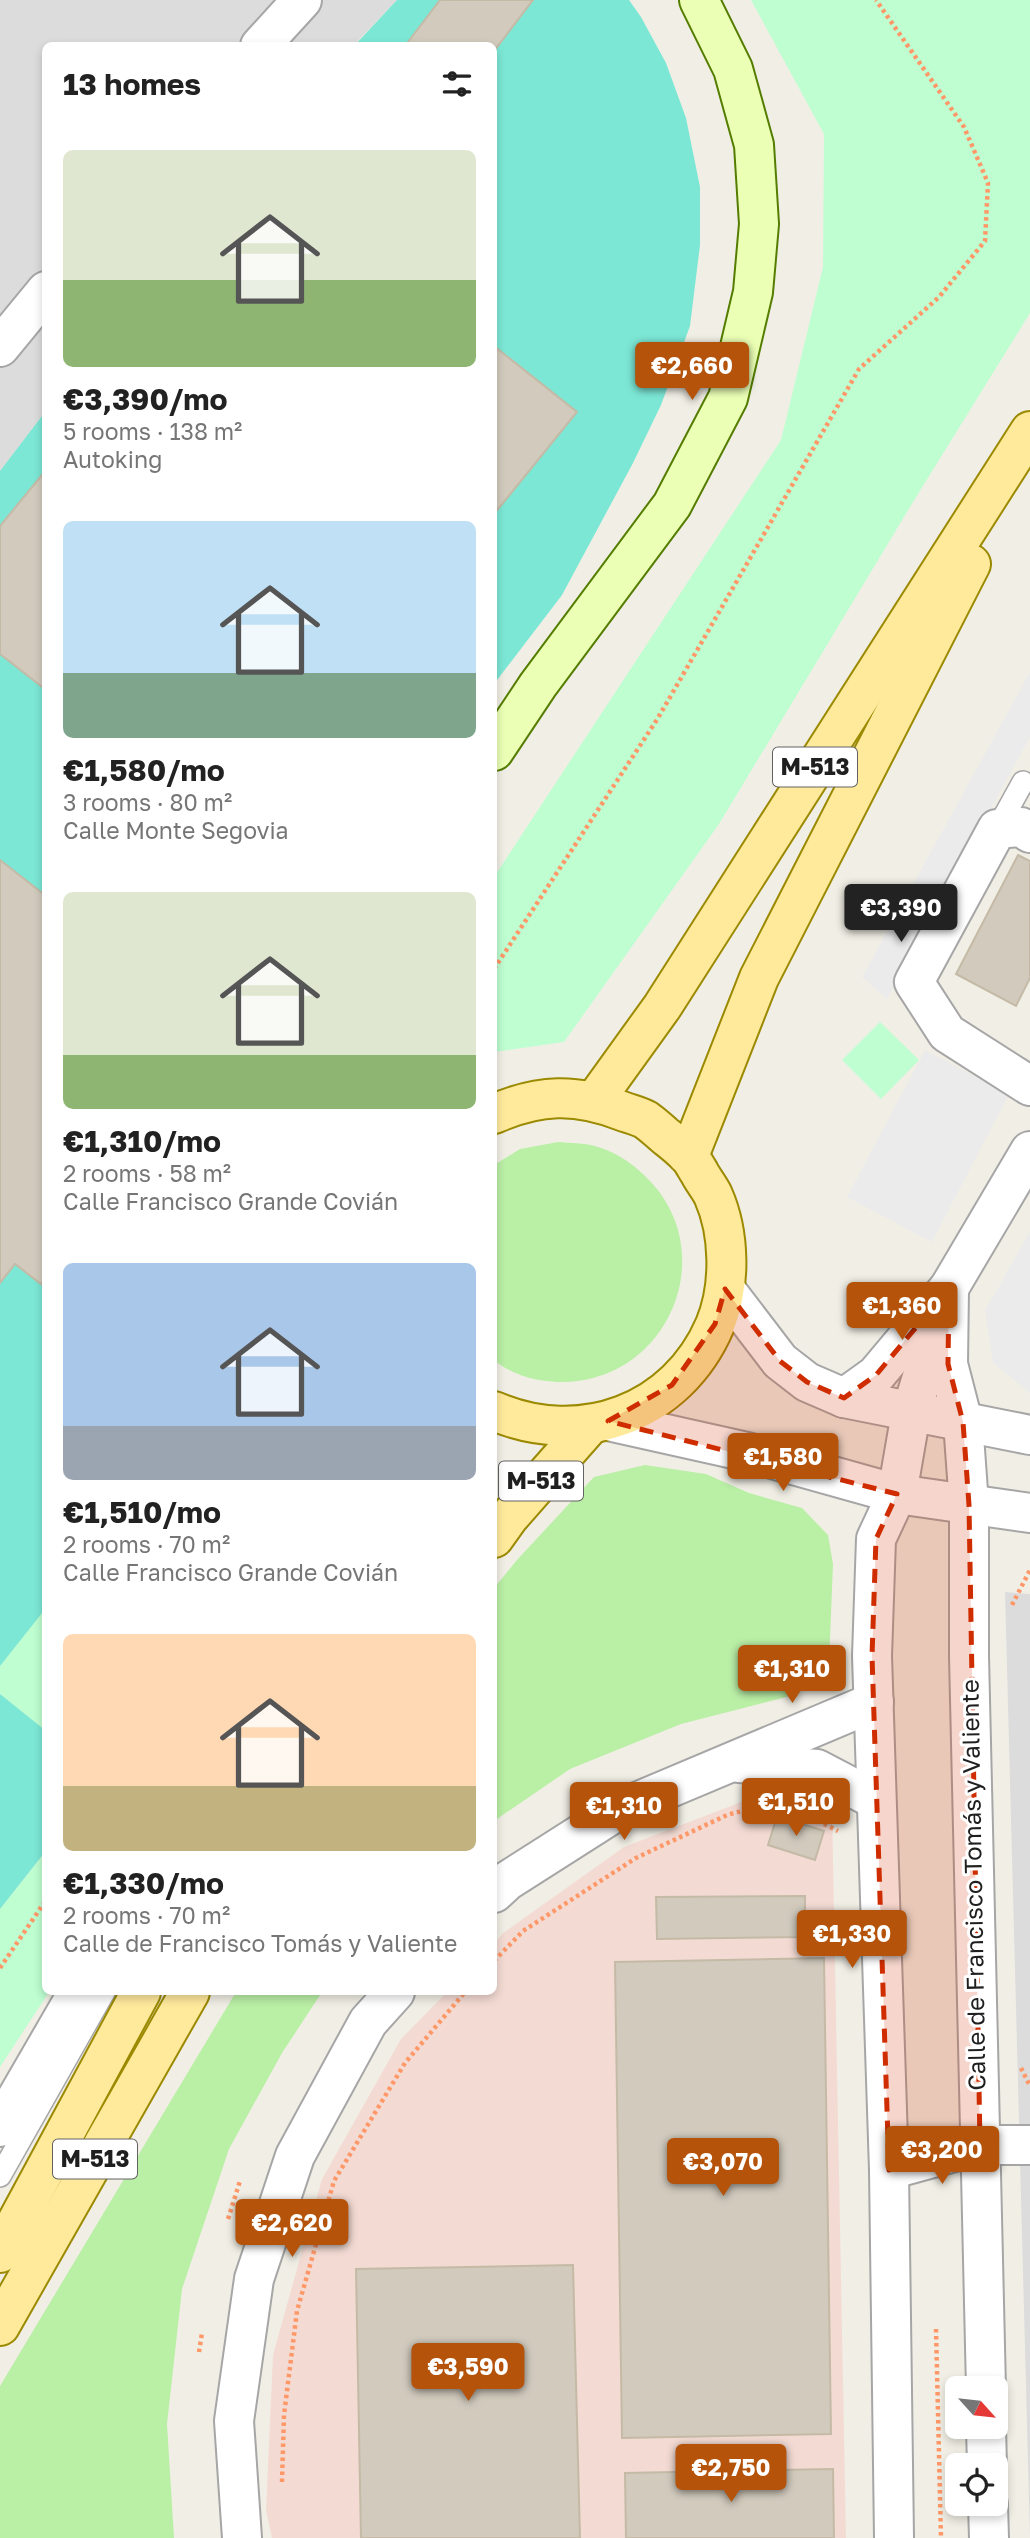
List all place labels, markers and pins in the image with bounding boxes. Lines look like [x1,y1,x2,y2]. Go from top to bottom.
pin: €2,660 [635,342,749,402]
pin: €3,390 [844,884,958,944]
pin: €1,360 [845,1282,959,1342]
pin: €1,580 [726,1434,840,1493]
pin: €1,310 [735,1646,849,1705]
pin: €1,510 [739,1778,853,1838]
pin: €1,310 [567,1783,681,1842]
pin: €1,330 [795,1910,909,1970]
pin: €3,200 [885,2126,999,2186]
pin: €3,070 [666,2138,780,2198]
pin: €2,620 [235,2200,349,2259]
pin: €3,590 [411,2344,525,2403]
pin: €2,750 [674,2444,788,2504]

